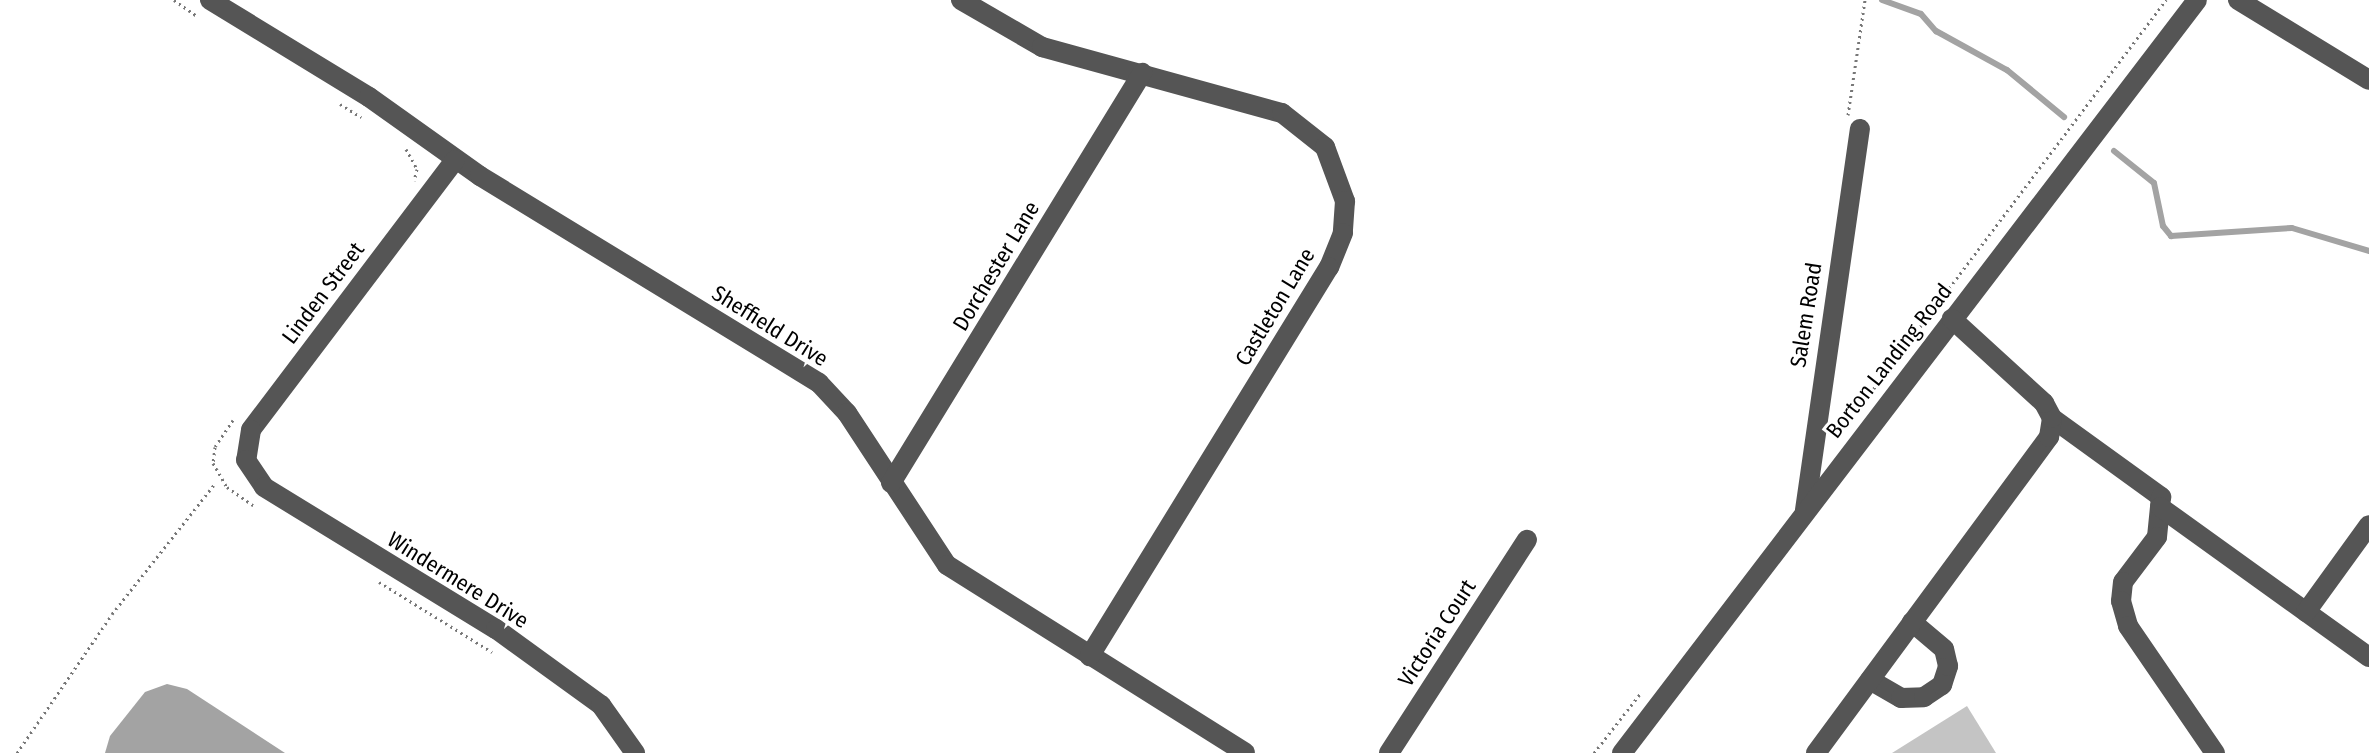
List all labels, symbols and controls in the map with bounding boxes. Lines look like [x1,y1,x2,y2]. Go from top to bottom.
street label: Dorchester Lane [947,197,1045,335]
street label: Linden Street [276,237,370,349]
street label: Castleton Lane [1230,243,1320,371]
street label: Salem Road [1785,261,1827,369]
street label: Borton Landing Road [1821,279,1957,443]
street label: Sheffield Drive [707,280,833,372]
street label: Windermere Drive [383,526,533,634]
street label: Victoria Court [1393,574,1481,692]

